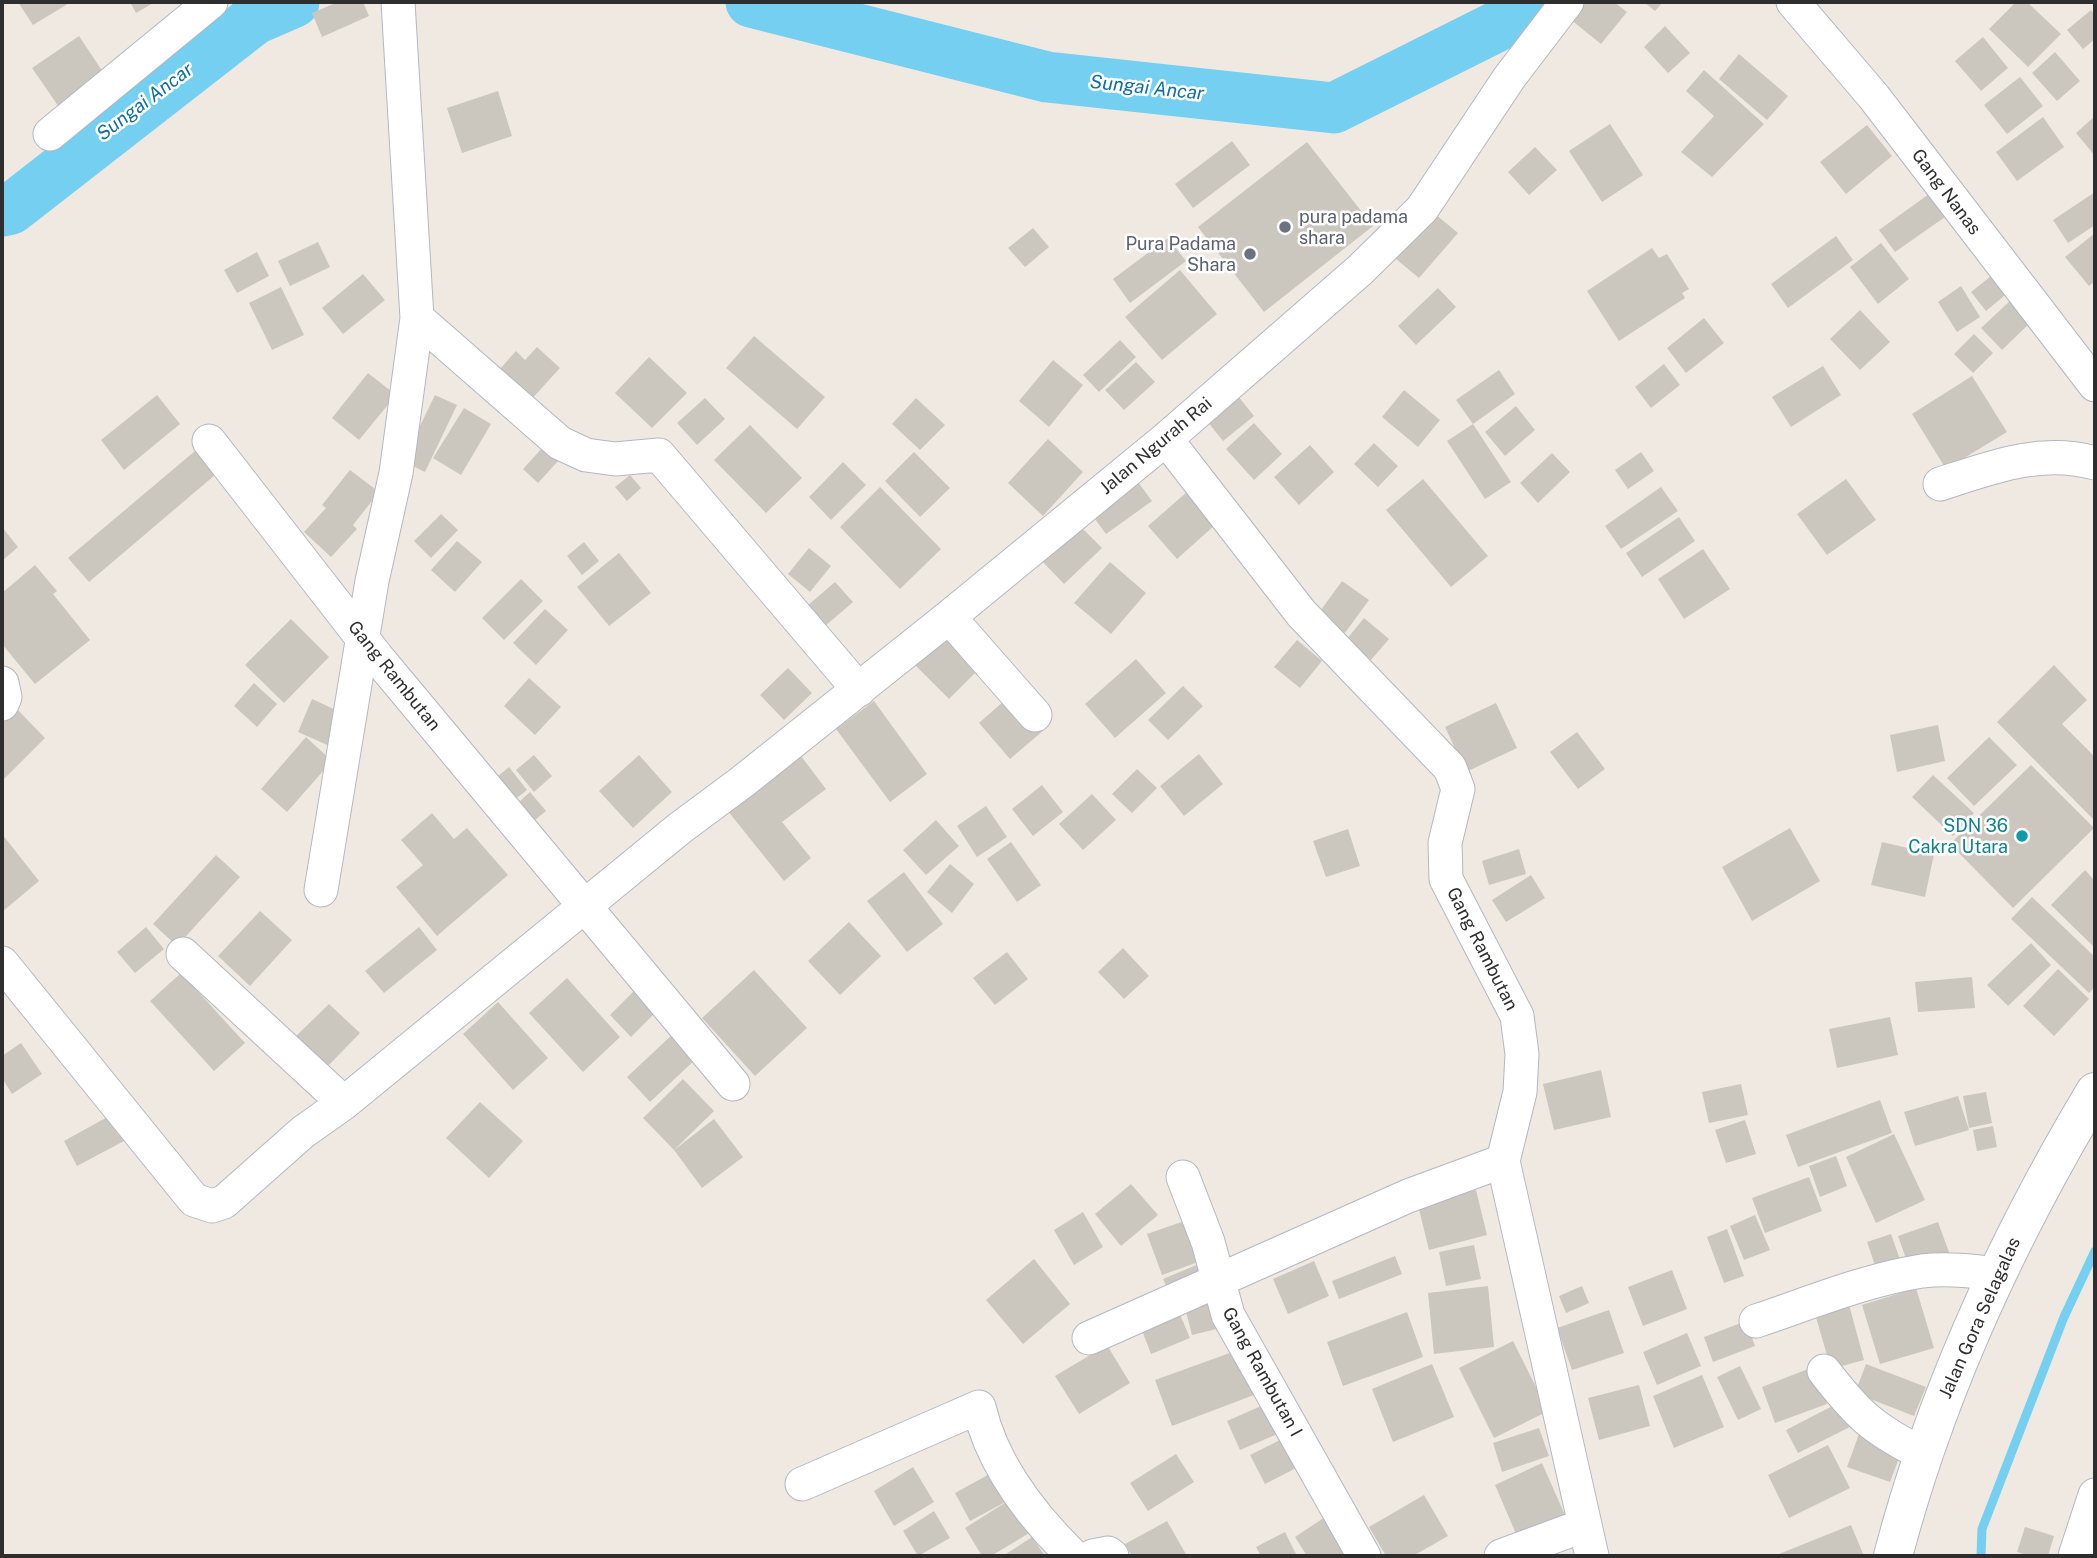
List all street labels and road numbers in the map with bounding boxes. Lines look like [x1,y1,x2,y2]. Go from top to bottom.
street label: Gang Nanas [1907,145,1985,239]
street label: Jalan Ngurah Rai [1096,393,1216,499]
street label: Gang Rambutan [343,617,445,735]
street label: Gang Rambutan [1442,884,1522,1014]
street label: Jalan Gora Selagalas [1935,1234,2025,1402]
street label: Gang Rambutan I [1218,1304,1306,1440]

